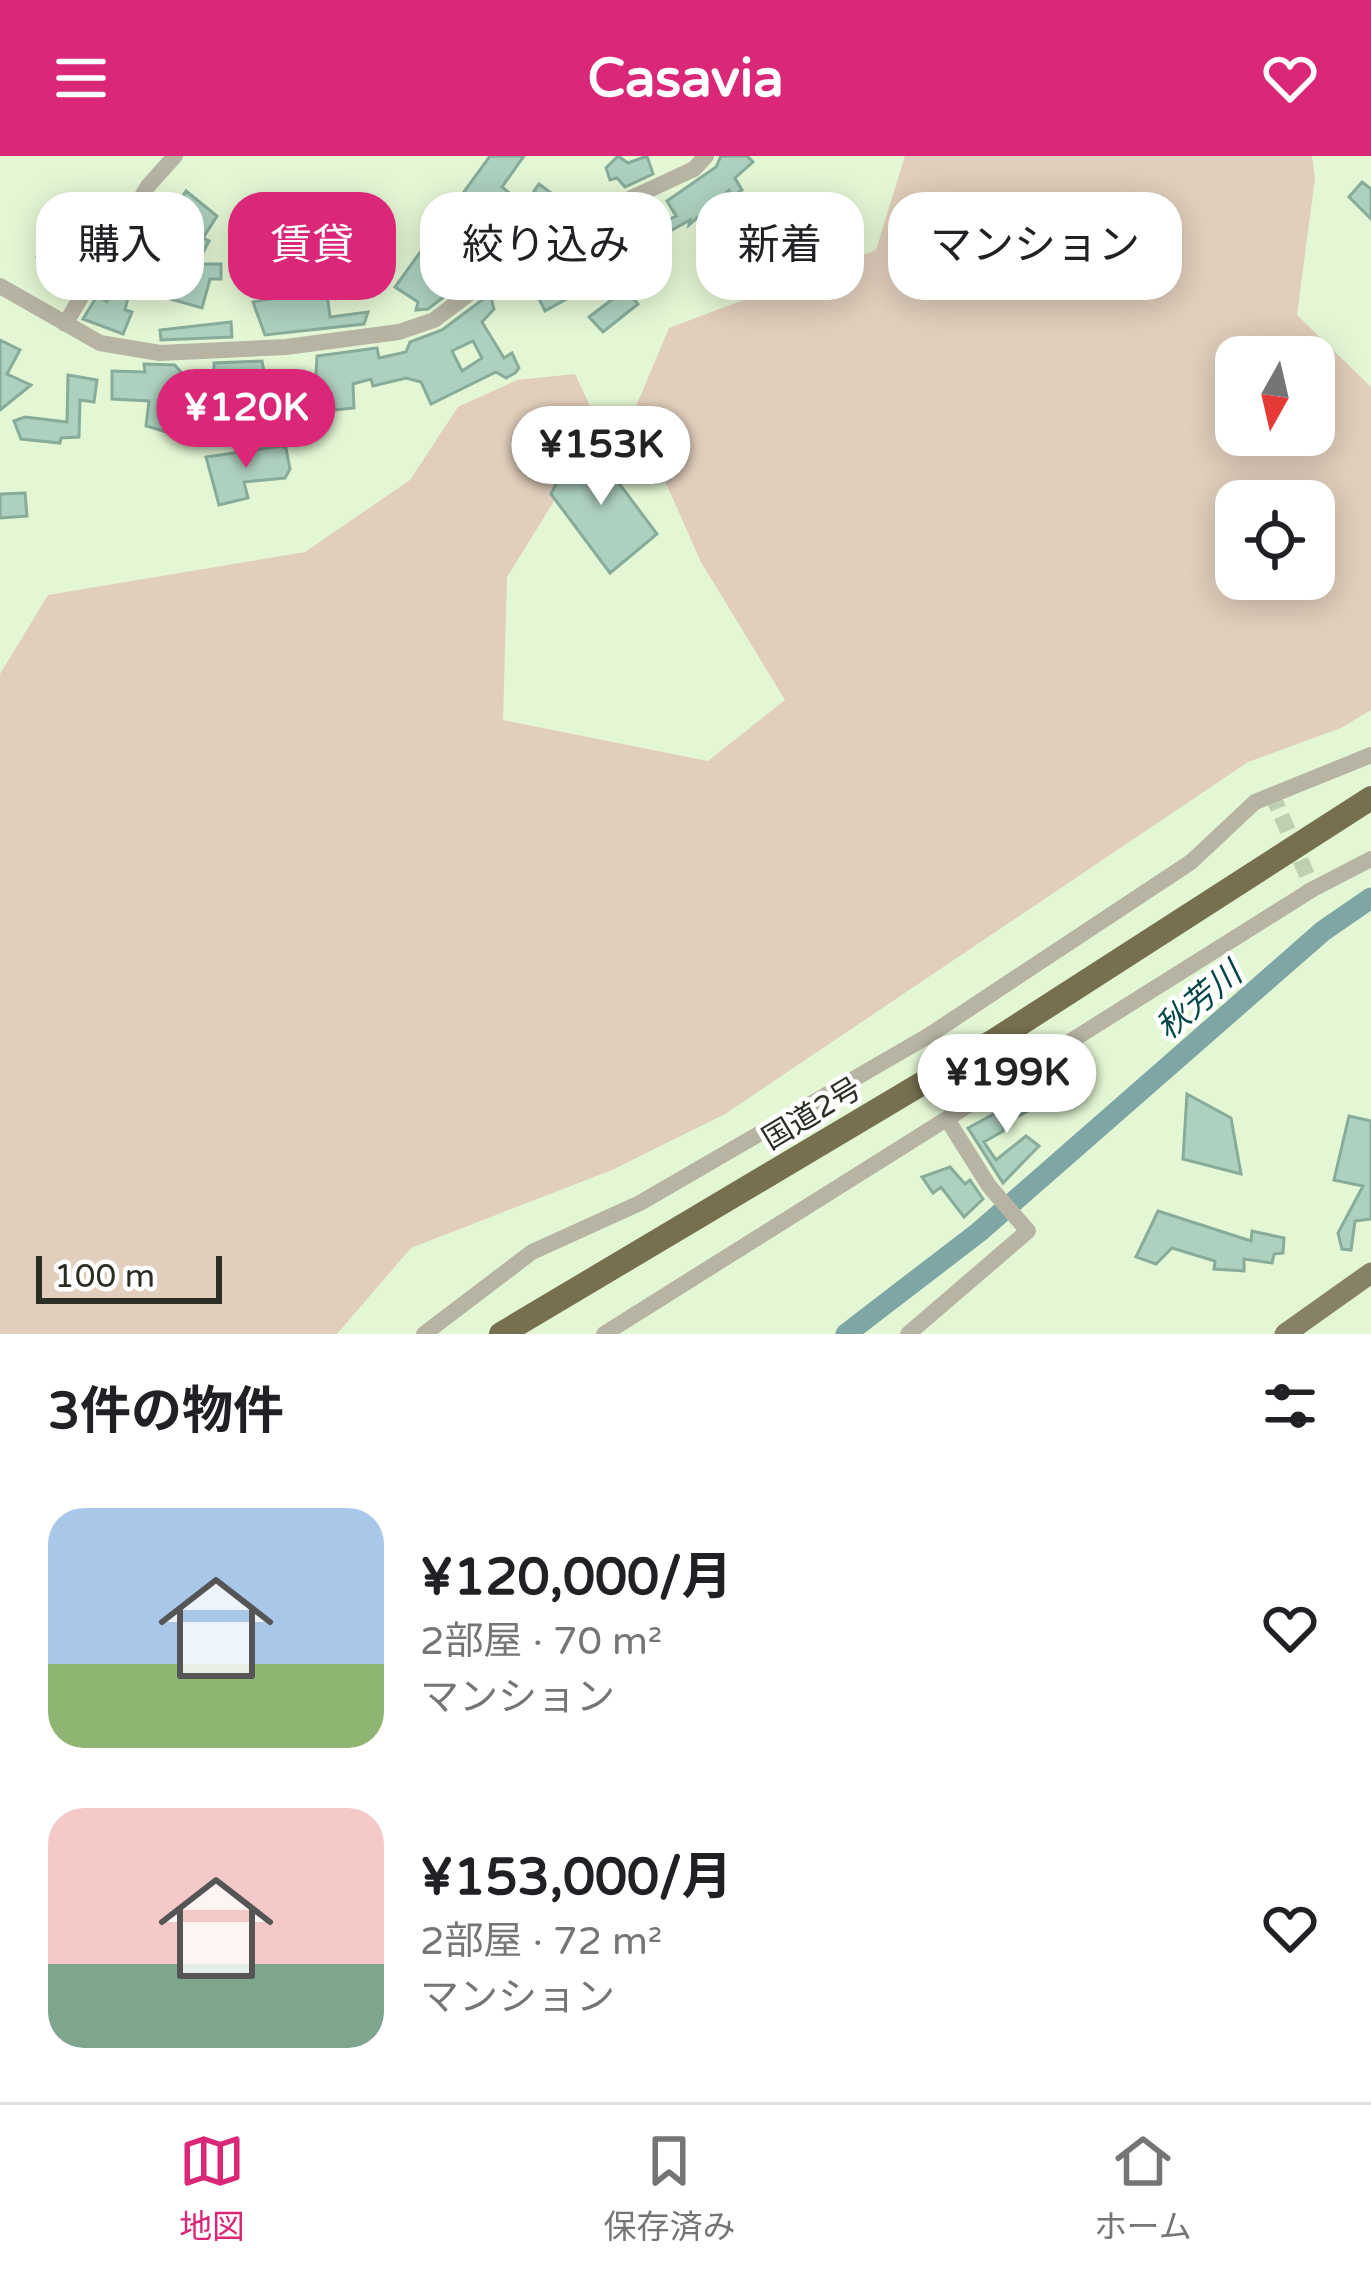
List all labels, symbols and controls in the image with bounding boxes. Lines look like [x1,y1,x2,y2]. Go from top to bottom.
icon: menu [48,45,114,111]
icon: heart [1257,45,1323,111]
text: Casavia [587,46,784,111]
chip: 購入 [36,192,204,300]
chip: 賃貸 [228,192,396,300]
chip: 絞り込み [420,192,672,300]
chip: 新着 [696,192,864,300]
chip: マンション [888,192,1182,300]
north arrow [1215,336,1335,456]
map controls [1215,336,1335,600]
pin: ¥120K [162,369,330,471]
text: ¥120K [183,384,309,431]
pin: ¥153K [517,406,685,508]
text: ¥153K [538,421,664,468]
button: locate [1215,480,1335,600]
water label: 秋芳川 [1149,952,1252,1048]
pin: ¥199K [923,1034,1091,1136]
text: ¥199K [944,1049,1070,1096]
street label: 国道2号 [756,1070,868,1158]
scale bar [36,1250,222,1303]
text: 100 m [54,1257,155,1296]
icon: filters [1257,1373,1323,1439]
text: 3件の物件 [48,1381,284,1443]
text: ¥120,000/月 [420,1547,733,1609]
icon: home [144,1556,288,1700]
icon: heart [1257,1595,1323,1661]
text: 2部屋 · 70 m² [420,1618,662,1665]
text: マンション [420,1674,615,1721]
text: ¥153,000/月 [420,1847,733,1909]
icon: home [144,1856,288,2000]
icon: heart [1257,1895,1323,1961]
text: 2部屋 · 72 m² [420,1918,662,1965]
text: マンション [420,1974,615,2021]
tab: 地図 [179,2128,245,2248]
tab: 保存済み [603,2128,735,2248]
tab: ホーム [1094,2128,1192,2248]

